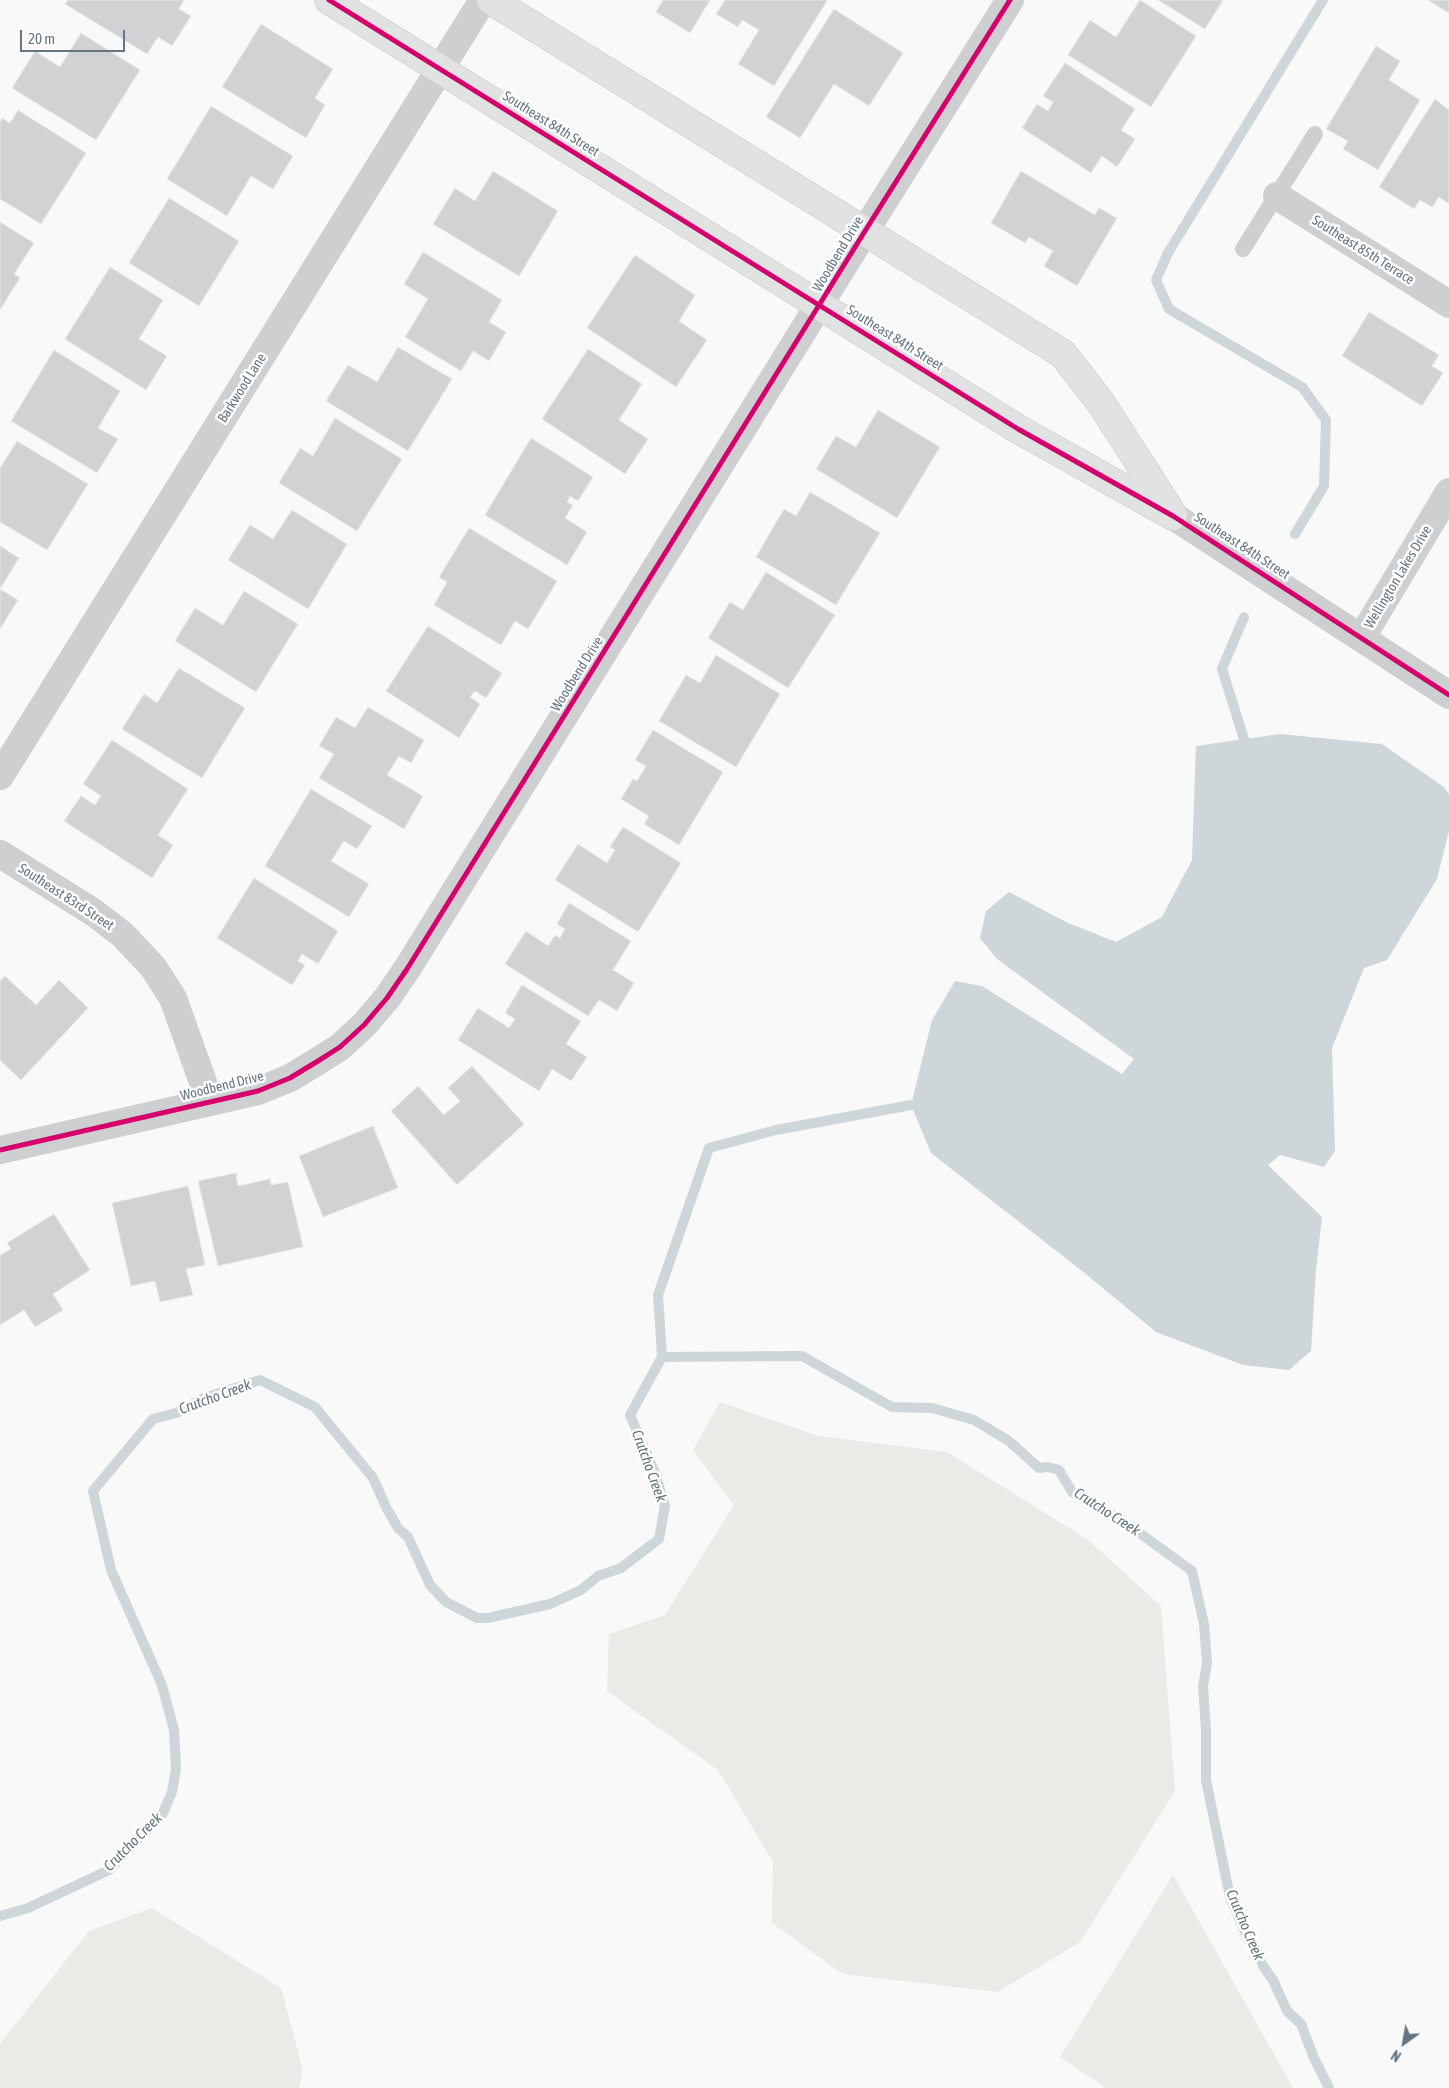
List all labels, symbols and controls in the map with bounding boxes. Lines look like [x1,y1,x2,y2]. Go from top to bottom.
scale bar [22,20,128,52]
text: 20 m [28,30,55,47]
street label: Southeast 84th Street [500,88,602,160]
street label: Southeast 85th Terrace [1309,212,1417,288]
street label: Woodbend Drive [809,213,867,295]
street label: Southeast 84th Street [844,302,946,374]
street label: Barkwood Lane [214,350,270,426]
street label: Southeast 84th Street [1191,509,1293,583]
street label: Wellington Lakes Drive [1361,523,1435,631]
street label: Woodbend Drive [547,633,607,715]
street label: Southeast 83rd Street [15,860,117,934]
street label: Woodbend Drive [179,1068,265,1104]
water label: Crutcho Creek [177,1376,253,1418]
water label: Crutcho Creek [628,1428,670,1504]
water label: Crutcho Creek [1071,1484,1143,1540]
water label: Crutcho Creek [100,1809,166,1875]
water label: Crutcho Creek [1222,1887,1268,1963]
north arrow [1379,2018,1429,2068]
text: N [1388,2047,1404,2065]

